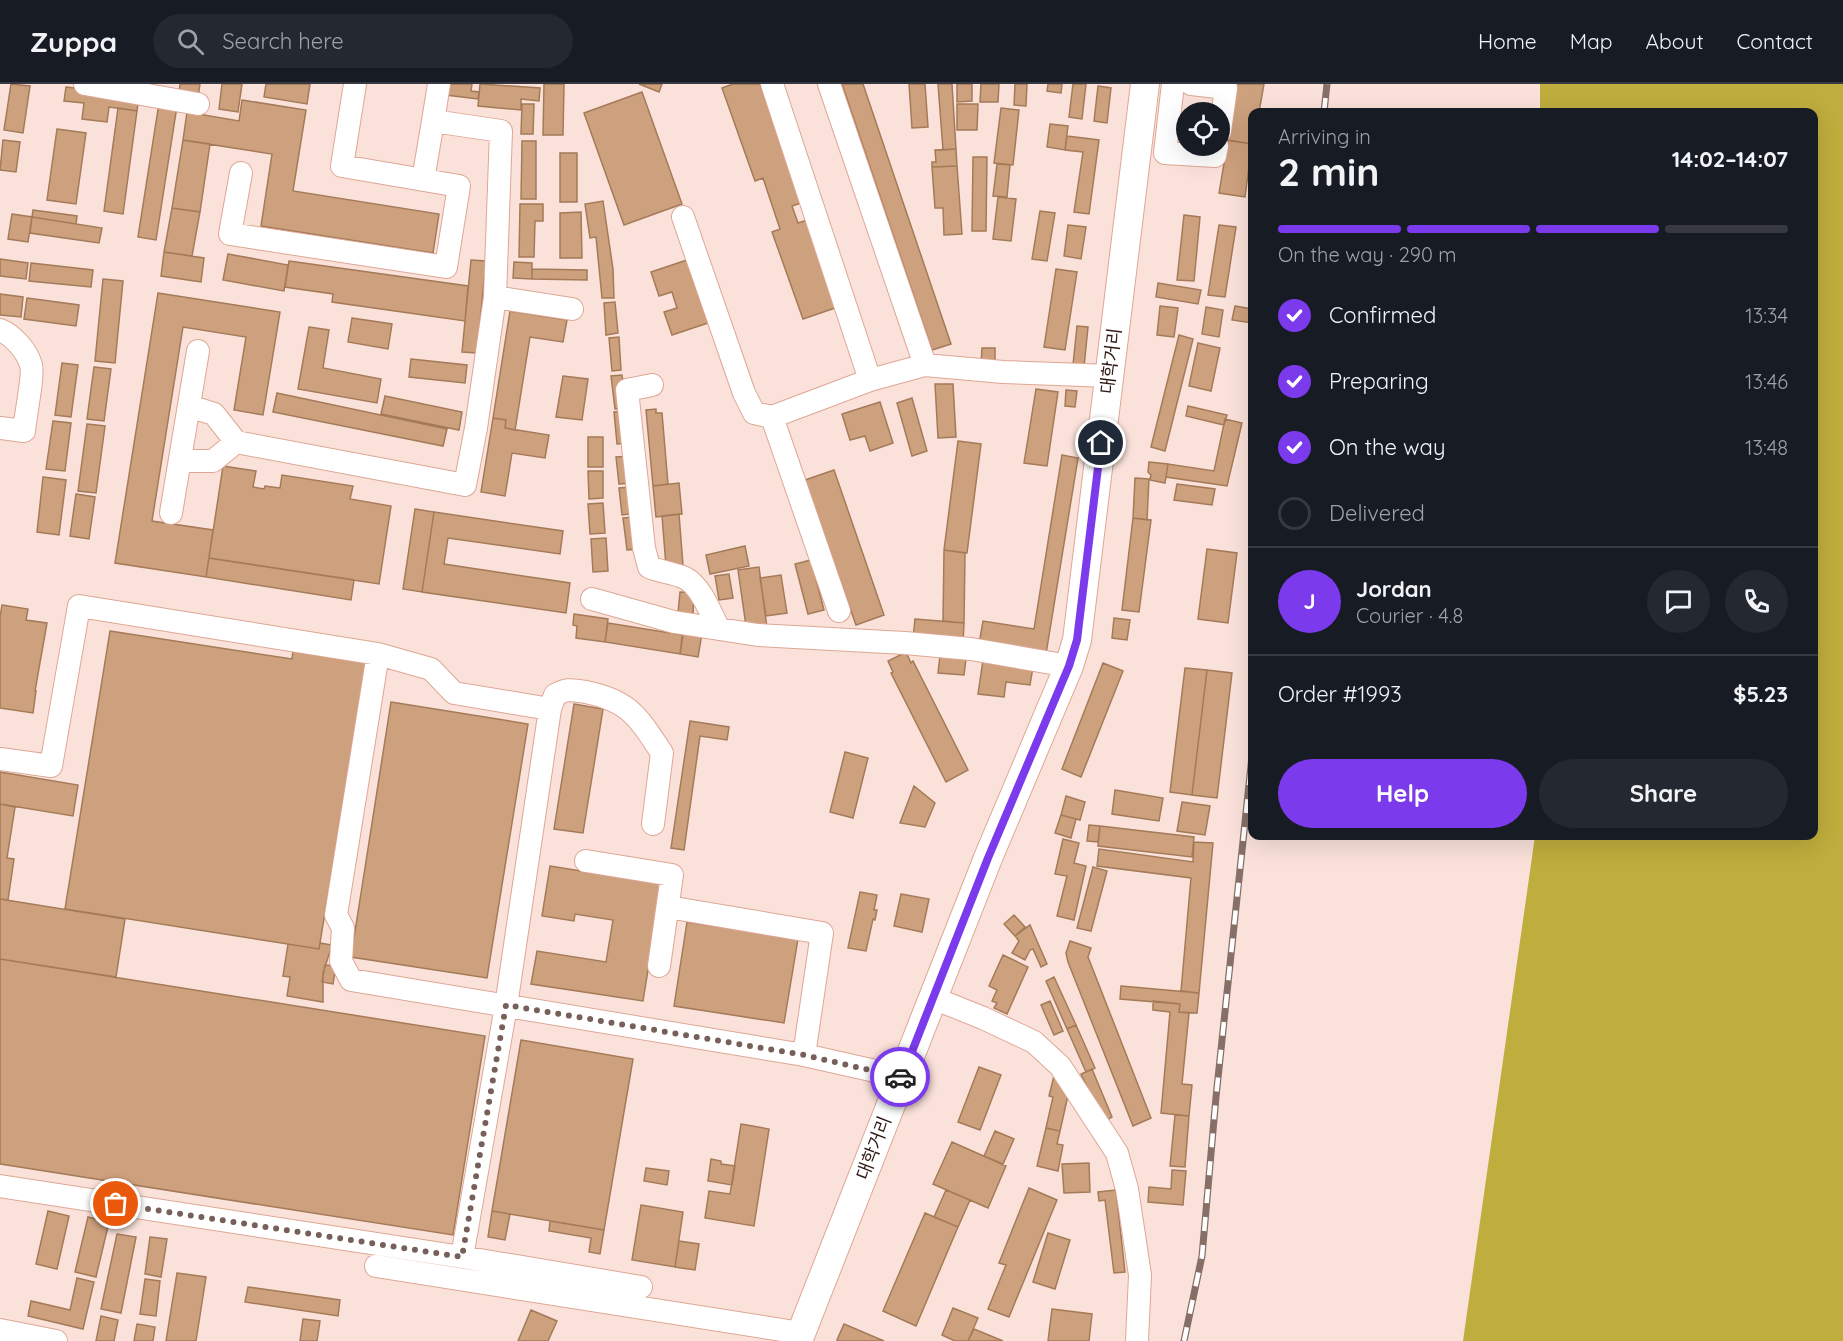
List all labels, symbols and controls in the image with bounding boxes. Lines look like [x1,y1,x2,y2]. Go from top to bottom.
search box [153,14,573,68]
text: Zuppa [30,24,117,59]
icon: search [174,25,207,58]
text: Search here [222,27,344,55]
text: Home [1478,28,1537,54]
text: Map [1570,28,1613,54]
text: About [1646,28,1704,54]
text: Contact [1737,28,1813,54]
map controls [1176,102,1230,156]
button: locate [1176,102,1230,156]
text: Arriving in [1278,124,1371,149]
text: 14:02–14:07 [1672,145,1788,173]
text: 2 min [1278,147,1380,196]
text: On the way · 290 m [1278,242,1457,267]
icon: check [1278,299,1311,332]
text: Confirmed [1329,301,1436,329]
text: 13:34 [1745,303,1788,328]
street label: 대학거리 [1095,327,1126,395]
icon: check [1278,365,1311,398]
text: Preparing [1329,367,1429,395]
text: 13:46 [1745,369,1788,394]
pin [1075,417,1126,468]
icon: home [1084,426,1117,459]
icon: check [1278,431,1311,464]
text: On the way [1329,433,1445,461]
text: 13:48 [1745,435,1788,460]
text: Delivered [1329,499,1425,527]
button: chat [1647,570,1710,633]
button: phone [1725,570,1788,633]
text: Jordan [1356,575,1432,603]
text: J [1303,587,1316,615]
text: Courier · 4.8 [1356,603,1463,628]
text: Order #1993 [1278,680,1402,708]
text: $5.23 [1733,680,1788,708]
button: Help [1278,759,1527,828]
button: Share [1539,759,1788,828]
courier [870,1047,930,1107]
icon: car [884,1061,917,1094]
street label: 대학거리 [851,1113,896,1183]
pin [90,1178,141,1229]
icon: bag [99,1187,132,1220]

